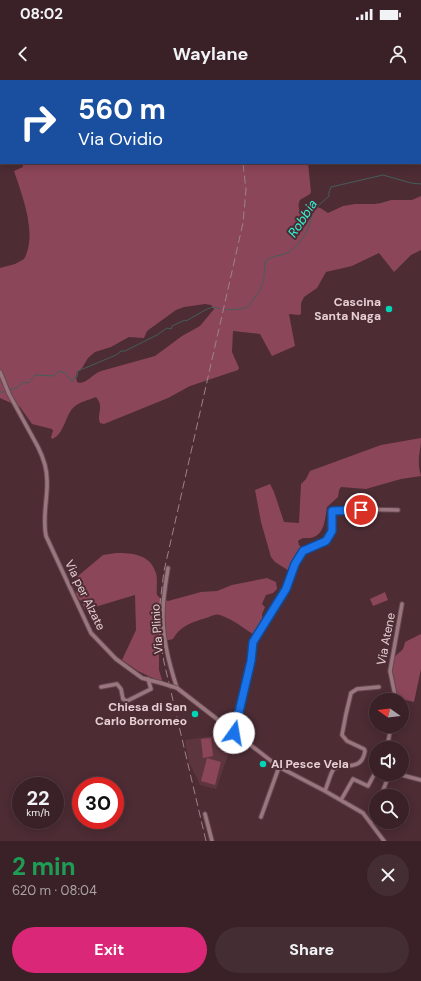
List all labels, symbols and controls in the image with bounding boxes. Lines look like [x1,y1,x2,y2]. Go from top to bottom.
text: 08:02 [20,4,63,24]
text: Waylane [173,42,248,66]
icon: back [12,43,34,65]
icon: person [387,43,409,65]
text: 560 m [78,91,166,128]
icon: right [12,96,64,148]
text: Via Ovidio [78,127,163,151]
water label: Robbia [284,196,321,240]
place label: Cascina Santa Naga [314,294,381,324]
marker: Cascina Santa Naga [384,304,394,314]
pin [344,493,378,527]
icon: arrive [350,499,372,521]
street label: Via per Alzate [61,557,109,633]
street label: Via Plinio [147,603,167,655]
street label: Via Atene [373,611,399,667]
north arrow [369,693,409,733]
map controls [369,693,409,829]
place label: Chiesa di San Carlo Borromeo [95,699,187,729]
marker: Chiesa di San Carlo Borromeo [190,709,200,719]
position arrow [213,712,255,754]
button: sound [369,741,409,781]
place label: Al Pesce Vela [271,756,349,772]
marker: Al Pesce Vela [258,759,268,769]
speed limit sign: 30 [72,777,124,829]
text: 22 [26,785,50,811]
button: search [369,789,409,829]
text: km/h [26,806,50,819]
text: 2 min [12,851,75,882]
button: close [367,854,409,896]
text: 620 m · 08:04 [12,882,97,899]
button: Exit [12,927,207,973]
button: Share [215,927,409,973]

